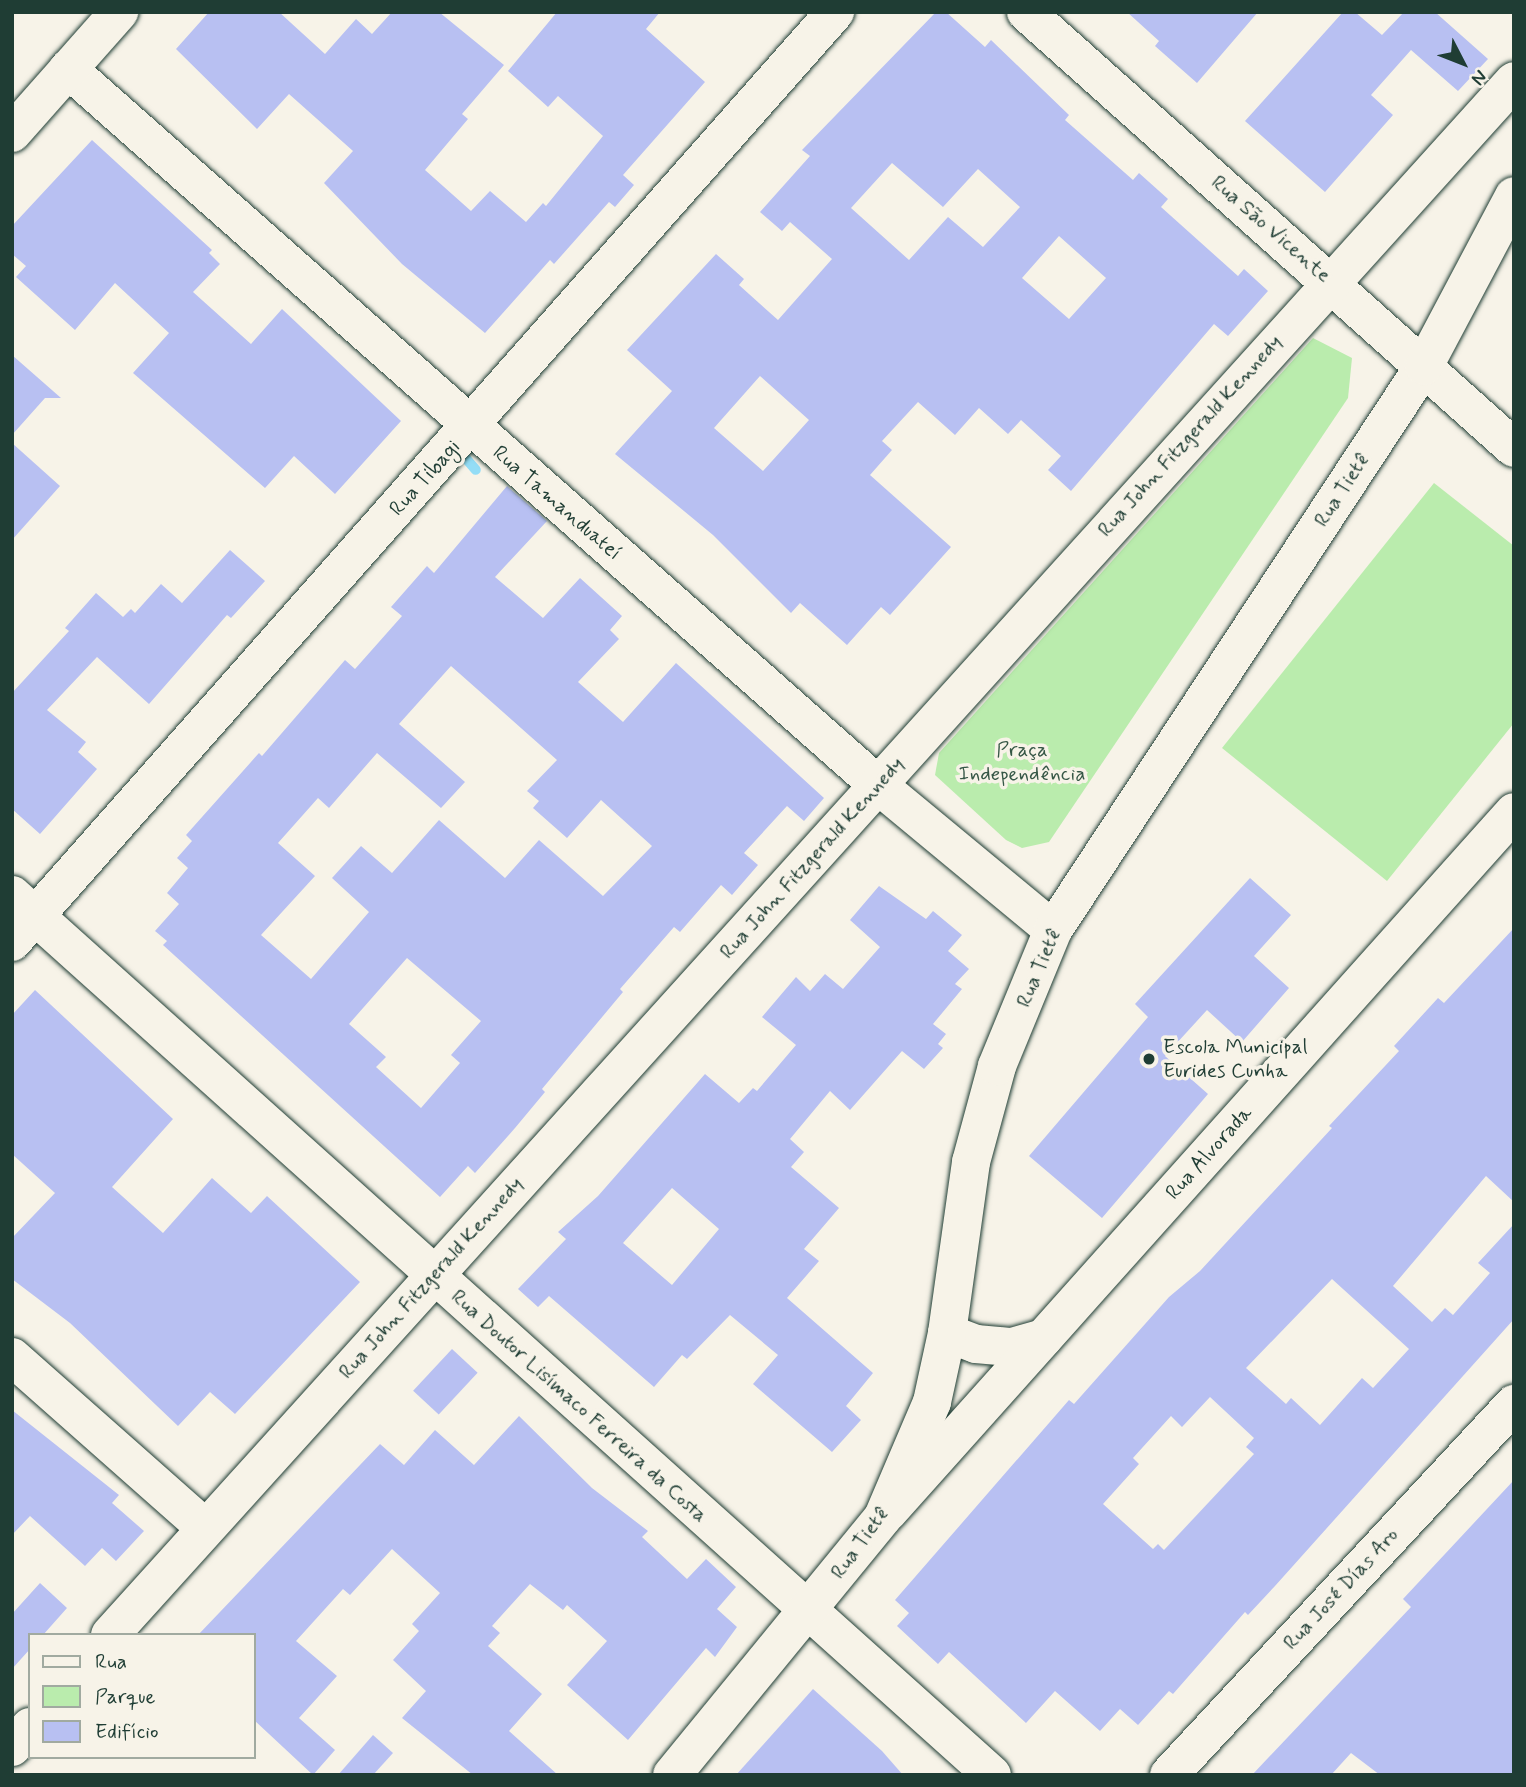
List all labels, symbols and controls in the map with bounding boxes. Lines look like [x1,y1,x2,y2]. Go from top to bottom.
north arrow [1428,28,1498,98]
text: N [1465,64,1493,90]
street label: Rua São Vicente [1206,170,1336,288]
street label: Rua John Fitzgerald Kennedy [1092,329,1288,543]
street label: Rua Tibagi [385,436,465,520]
street label: Rua Tamanduateí [489,441,625,565]
street label: Rua Tietê [1310,450,1374,530]
park label: Praça Independência [959,737,1085,787]
street label: Rua John Fitzgerald Kennedy [714,751,910,965]
street label: Rua Tietê [1012,926,1066,1010]
place label: Escola Municipal Eurides Cunha [1163,1034,1308,1084]
marker: Escola Municipal Eurides Cunha [1141,1051,1157,1067]
street label: Rua Alvorada [1161,1101,1257,1205]
street label: Rua John Fitzgerald Kennedy [333,1171,529,1385]
street label: Rua Doutor Lisímaco Ferreira da Costa [446,1284,712,1528]
street label: Rua Tietê [826,1503,894,1583]
street label: Rua José Días Aro [1278,1522,1404,1656]
legend [28,1633,256,1759]
text: Rua [95,1648,127,1676]
text: Parque [95,1683,155,1711]
text: Edifício [95,1718,159,1746]

